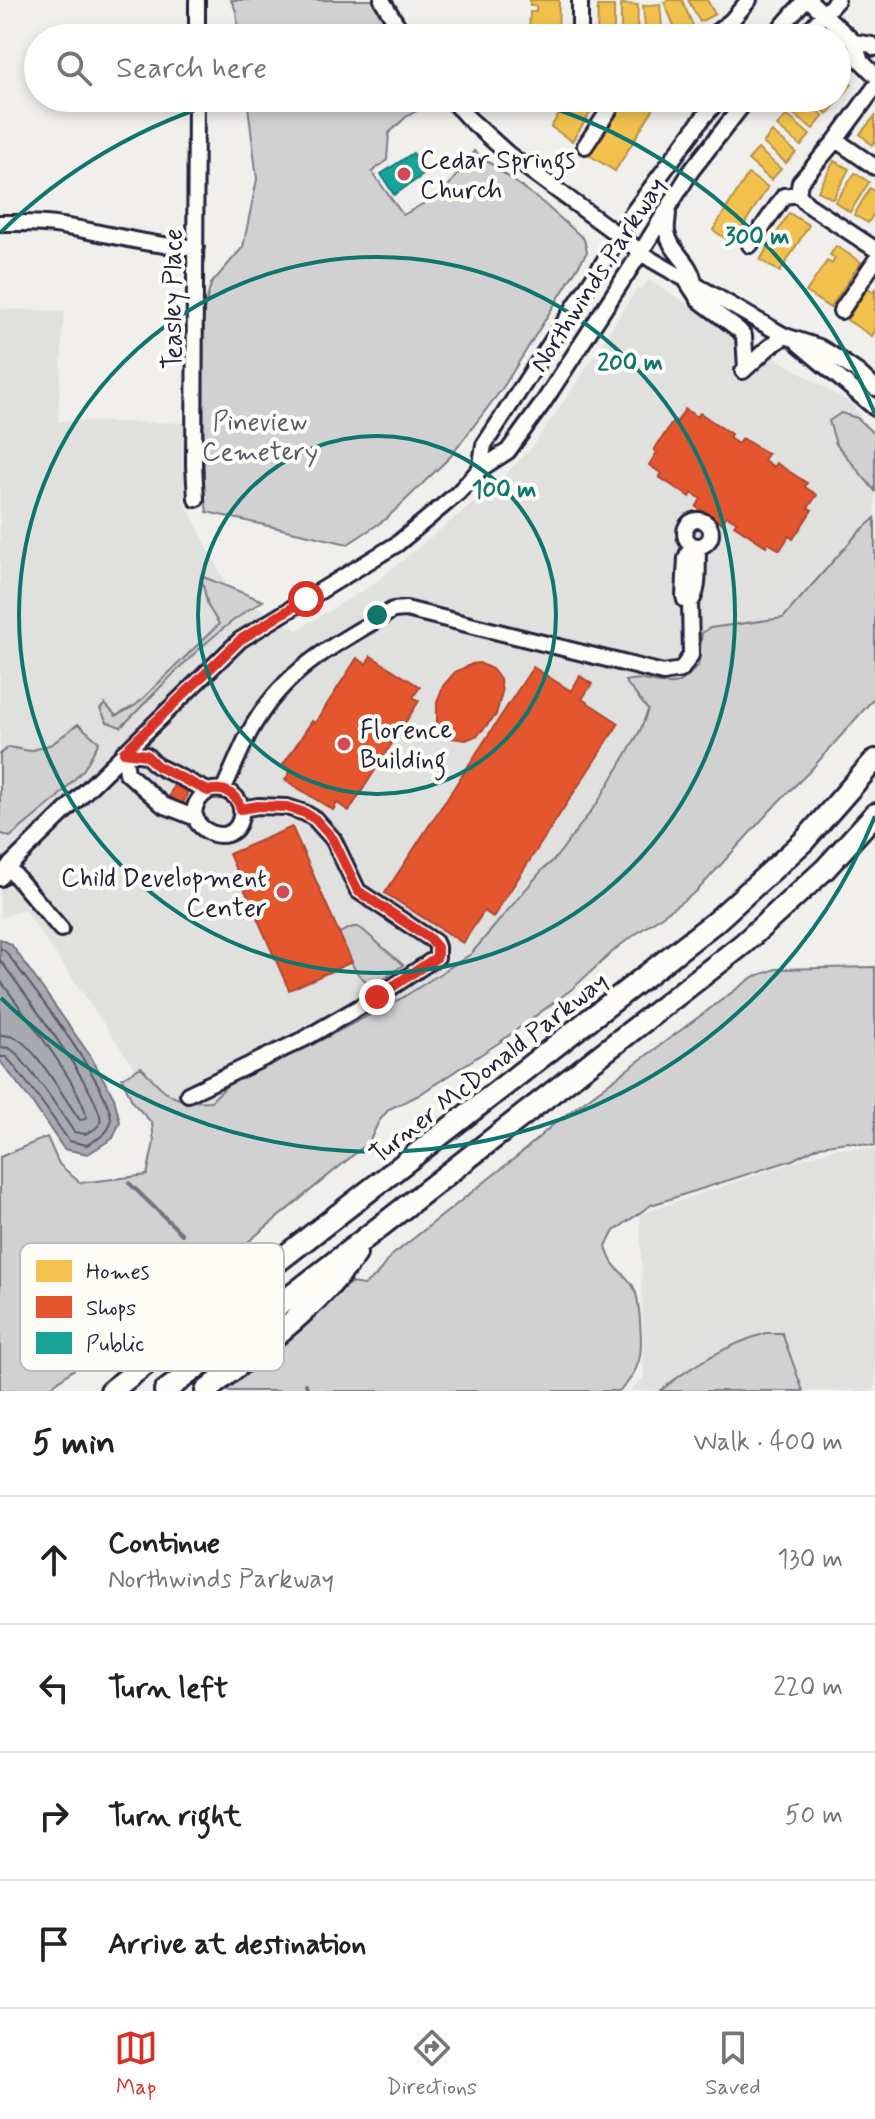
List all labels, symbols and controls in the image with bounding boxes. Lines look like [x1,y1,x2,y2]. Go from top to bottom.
search box [24,24,851,112]
icon: search [52,46,96,90]
text: Search here [116,49,267,88]
place label: Cedar Springs Church [420,144,576,208]
marker: Cedar Springs Church [395,165,413,183]
street label: Northwinds Parkway [523,171,674,379]
text: 300 m [725,222,789,253]
street label: Teasley Place [157,229,191,369]
text: 200 m [597,348,663,379]
park label: Pineview Cemetery [202,406,318,470]
text: 100 m [472,475,536,506]
route start [288,581,324,617]
centre of rings [363,601,391,629]
place label: Florence Building [360,714,452,781]
marker: Florence Building [335,735,353,753]
place label: Child Development Center [61,862,267,926]
marker: Child Development Center [274,883,292,901]
street label: Turner McDonald Parkway [363,965,615,1172]
route end [359,979,395,1015]
legend [20,1243,284,1371]
text: Homes [86,1259,150,1287]
text: Shops [86,1295,136,1323]
text: Public [86,1331,144,1359]
text: 5 min [32,1421,115,1466]
text: Walk · 400 m [693,1426,843,1460]
text: Continue [108,1524,220,1563]
icon: ahead [32,1538,76,1582]
text: 130 m [777,1543,843,1577]
text: Northwinds Parkway [108,1563,334,1597]
icon: left [32,1666,76,1710]
text: Turn left [108,1669,228,1708]
text: 220 m [773,1671,843,1705]
icon: right [32,1794,76,1838]
text: Turn right [108,1797,241,1836]
text: 50 m [785,1799,843,1833]
icon: arrive [32,1922,76,1966]
text: Arrive at destination [108,1925,366,1964]
tab: Map [114,2026,158,2102]
tab: Directions [386,2026,477,2102]
tab: Saved [705,2026,761,2102]

